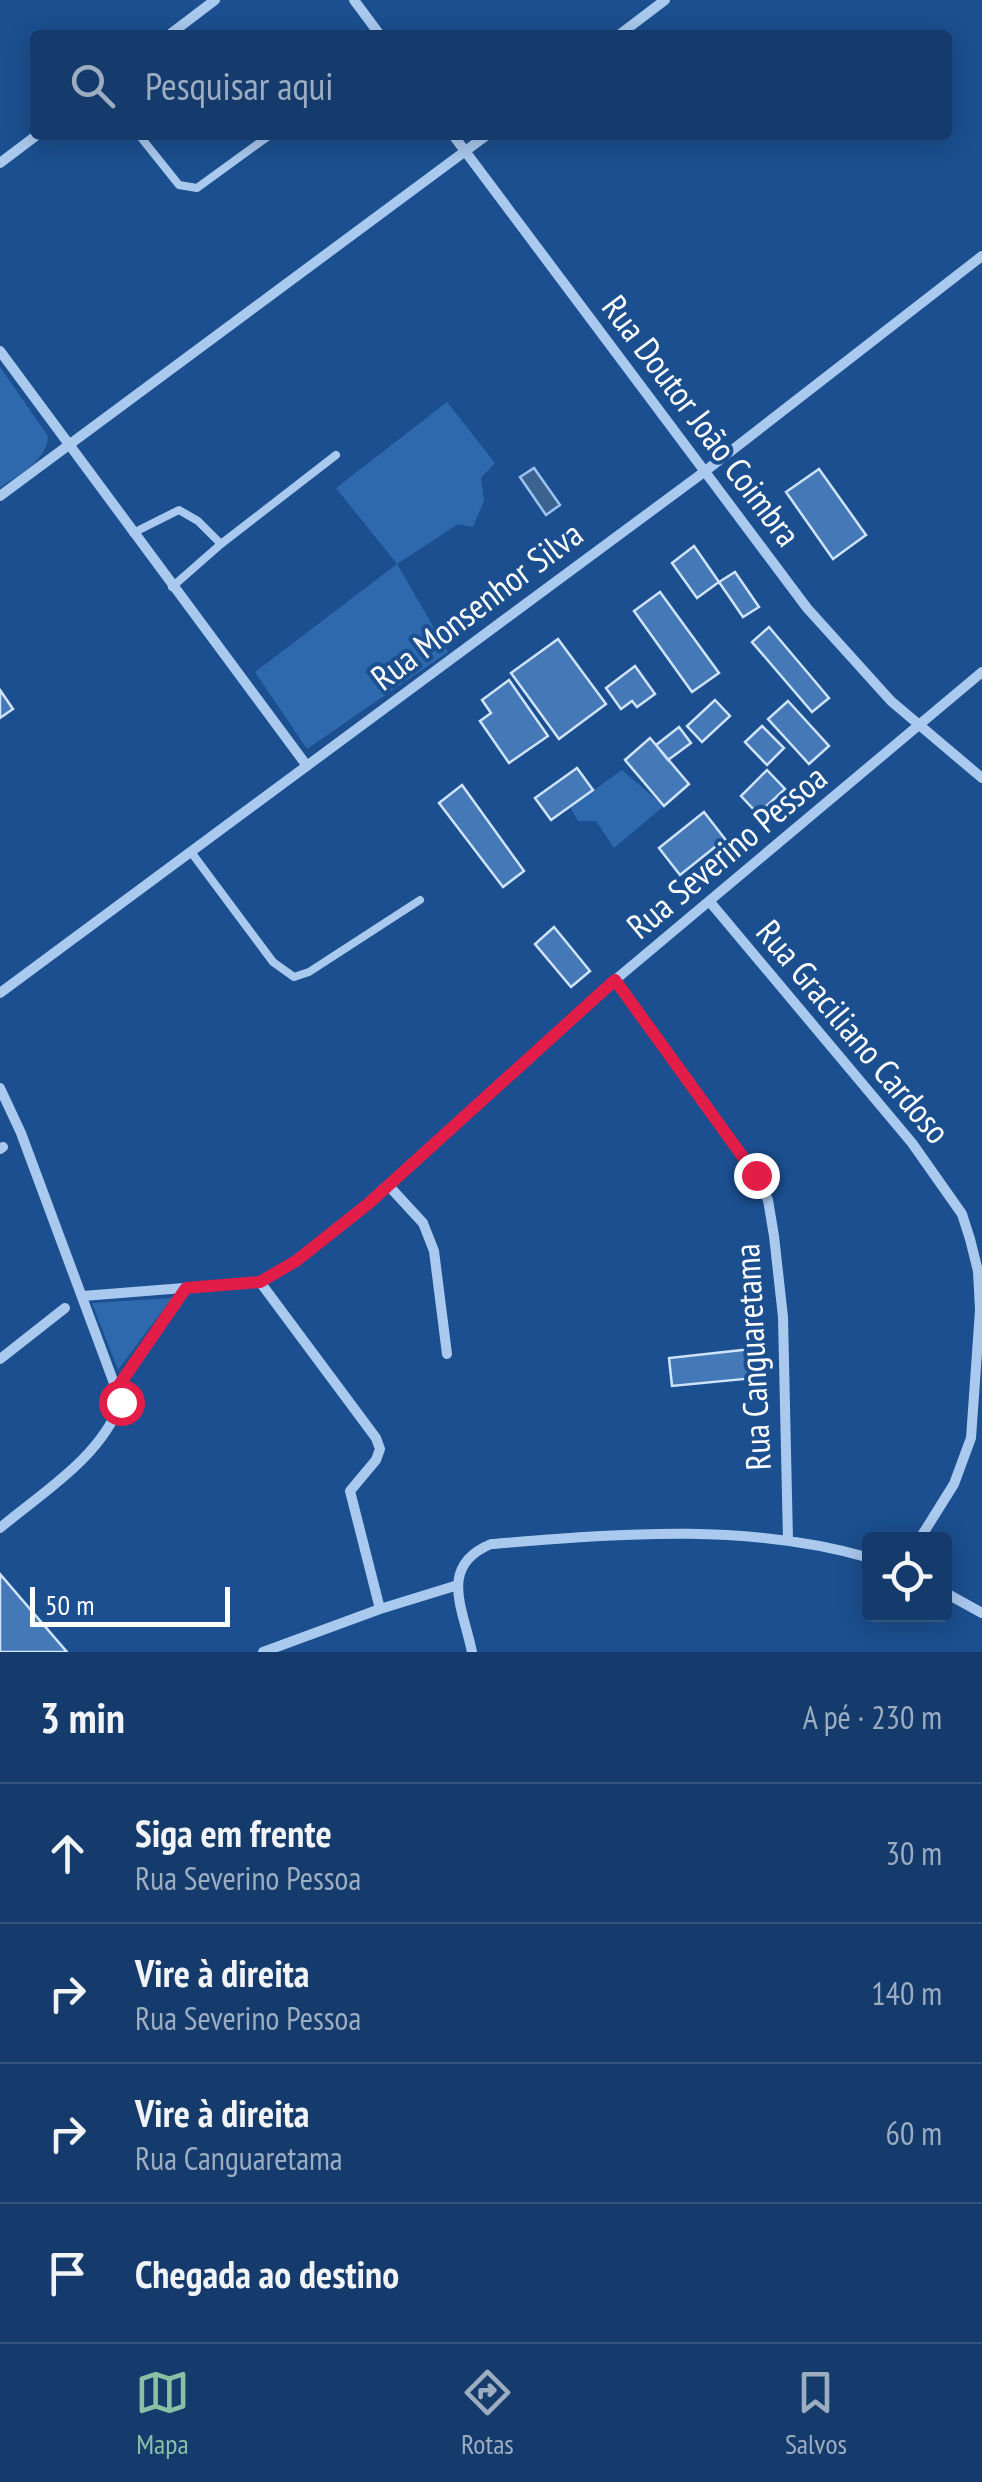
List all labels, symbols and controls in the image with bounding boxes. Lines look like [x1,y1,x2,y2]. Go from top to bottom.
search box [30,30,952,140]
icon: search [65,58,120,113]
text: Pesquisar aqui [145,61,334,110]
street label: Rua Doutor João Coimbra [592,286,811,555]
street label: Rua Monsenhor Silva [361,510,592,700]
street label: Rua Severino Pessoa [617,754,836,948]
street label: Rua Graciliano Cardoso [747,910,961,1153]
route end [734,1153,780,1199]
street label: Rua Canguaretama [723,1242,781,1472]
route start [99,1380,145,1426]
map controls [862,1532,952,1622]
button: locate [862,1532,952,1622]
scale bar [30,1582,230,1626]
text: 50 m [45,1586,94,1623]
text: 3 min [40,1690,125,1745]
text: A pé · 230 m [803,1696,942,1738]
text: Siga em frente [135,1808,332,1857]
icon: ahead [40,1826,95,1881]
text: 30 m [886,1832,942,1874]
text: Rua Severino Pessoa [135,1857,361,1899]
text: Vire à direita [135,1948,310,1997]
icon: right [40,1966,95,2021]
text: 140 m [871,1972,942,2014]
text: Rua Severino Pessoa [135,1997,361,2039]
text: Vire à direita [135,2088,310,2137]
icon: right [40,2106,95,2161]
text: 60 m [886,2112,942,2154]
text: Rua Canguaretama [135,2137,343,2179]
icon: arrive [40,2246,95,2301]
text: Chegada ao destino [135,2249,399,2298]
tab: Mapa [135,2365,190,2462]
tab: Rotas [460,2365,515,2462]
tab: Salvos [785,2365,847,2462]

